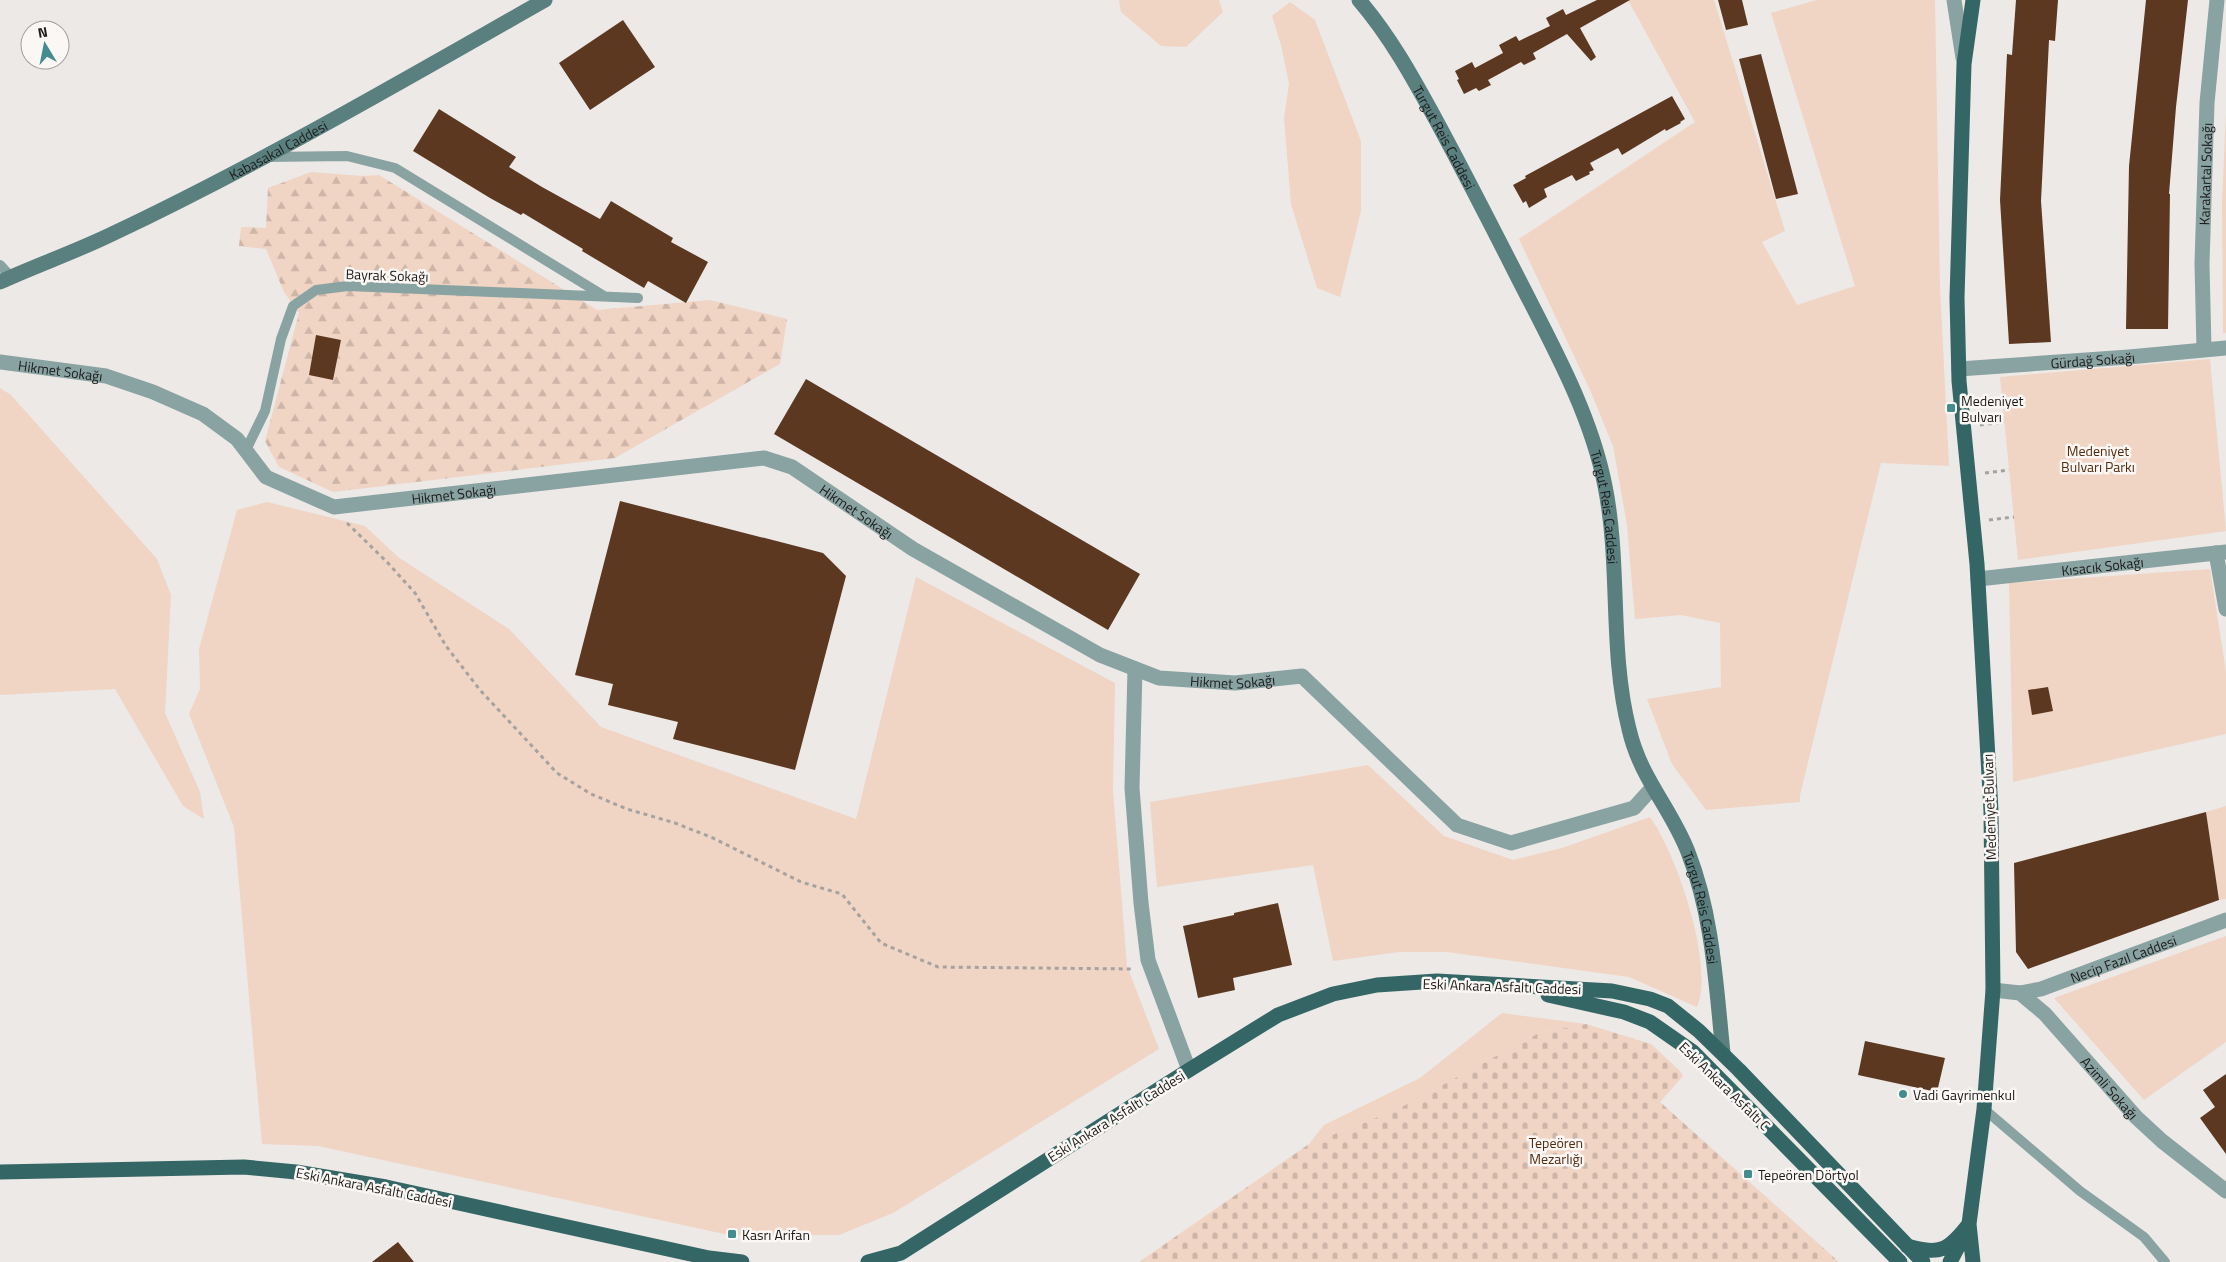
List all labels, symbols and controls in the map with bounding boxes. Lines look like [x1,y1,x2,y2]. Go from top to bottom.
north arrow [20,20,70,70]
text: N [36,21,49,43]
street label: Turgut Reis Caddesi [1408,81,1481,193]
street label: Kabasakal Caddesi [225,114,331,185]
street label: Karakartal Sokağı [2193,122,2217,226]
street label: Bayrak Sokağı [345,263,429,287]
street label: Gürdağ Sokağı [2050,346,2136,373]
street label: Hikmet Sokağı [17,354,104,386]
place label: Medeniyet Bulvarı [1961,390,2023,427]
marker: Medeniyet Bulvarı [1945,402,1957,414]
park label: Medeniyet Bulvarı Parkı [2061,440,2135,477]
street label: Turgut Reis Caddesi [1586,447,1624,565]
street label: Hikmet Sokağı [410,478,497,509]
street label: Hikmet Sokağı [816,478,898,543]
street label: Kısacık Sokağı [2060,551,2144,580]
street label: Hikmet Sokağı [1190,668,1276,694]
street label: Medeniyet Bulvarı [1977,754,2001,860]
street label: Turgut Reis Caddesi [1678,848,1724,965]
street label: Necip Fazıl Caddesi [2067,929,2179,988]
street label: Eski Ankara Asfaltı Caddesi [1422,973,1582,999]
street label: Eski Ankara Asfaltı C [1675,1037,1776,1135]
street label: Azimli Sokağı [2076,1051,2144,1124]
street label: Eski Ankara Asfaltı Caddesi [1043,1065,1189,1167]
place label: Vadi Gayrimenkul [1913,1084,2015,1105]
marker: Vadi Gayrimenkul [1897,1088,1909,1100]
park label: Tepeören Mezarlığı [1529,1132,1583,1169]
street label: Eski Ankara Asfaltı Caddesi [294,1162,454,1212]
place label: Tepeören Dörtyol [1758,1164,1859,1185]
marker: Tepeören Dörtyol [1742,1168,1754,1180]
place label: Kasrı Arifan [742,1224,810,1245]
marker: Kasrı Arifan [726,1228,738,1240]

